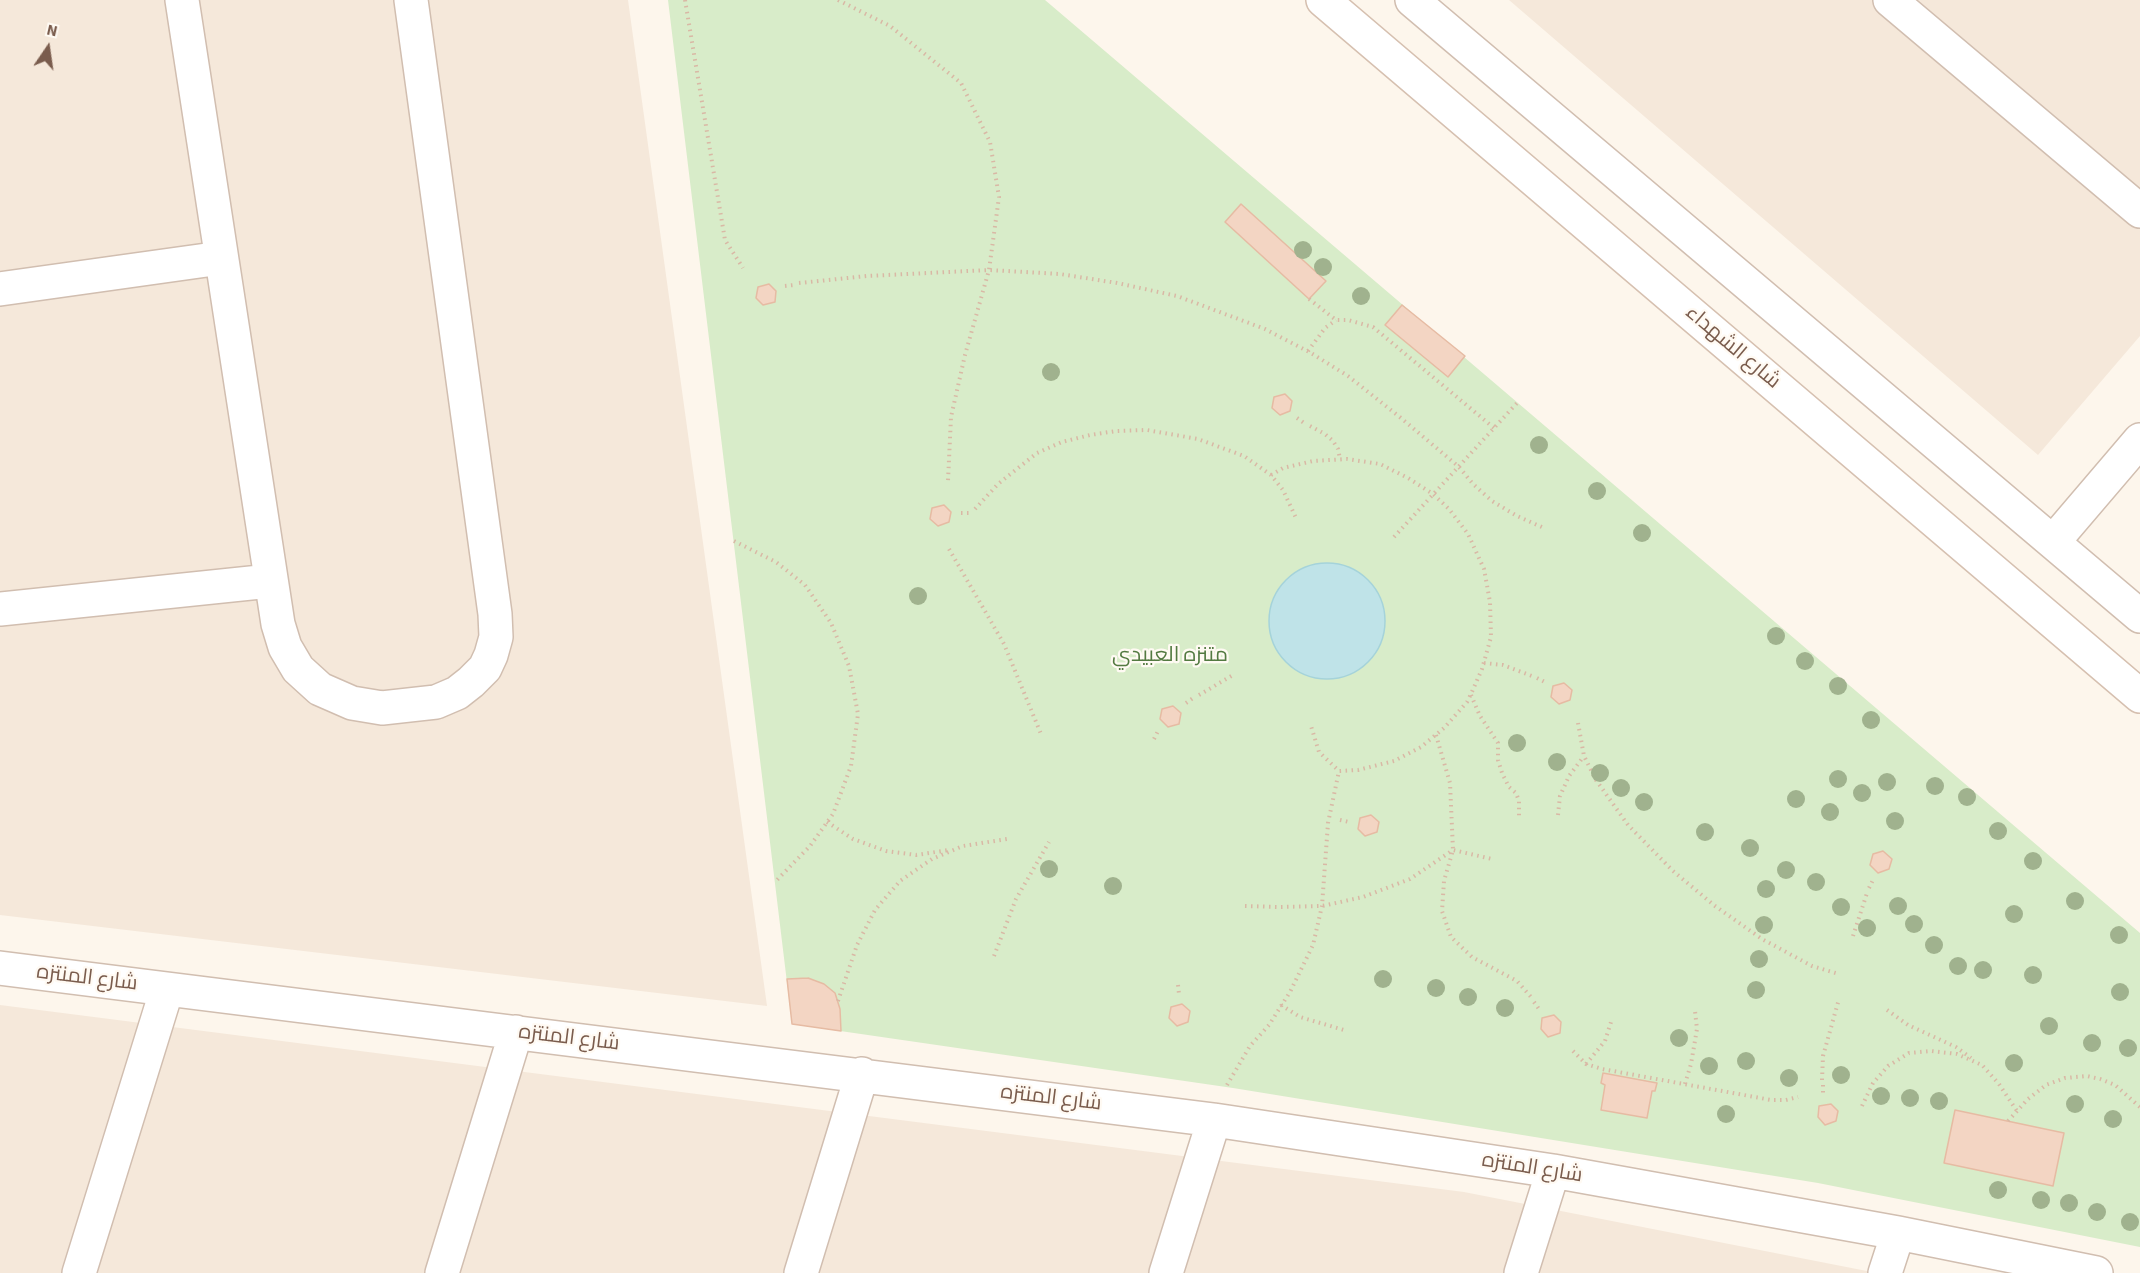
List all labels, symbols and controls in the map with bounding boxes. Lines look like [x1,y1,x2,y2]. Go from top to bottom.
north arrow [18,18,78,78]
text: N [44,19,60,42]
street label: شارع الشهداء [1679,301,1785,395]
park label: متنزه العبيدي [1112,643,1228,669]
street label: شارع المنتزه [35,960,139,998]
street label: شارع المنتزه [517,1020,621,1058]
street label: شارع المنتزه [999,1080,1103,1118]
street label: شارع المنتزه [1480,1149,1584,1189]

